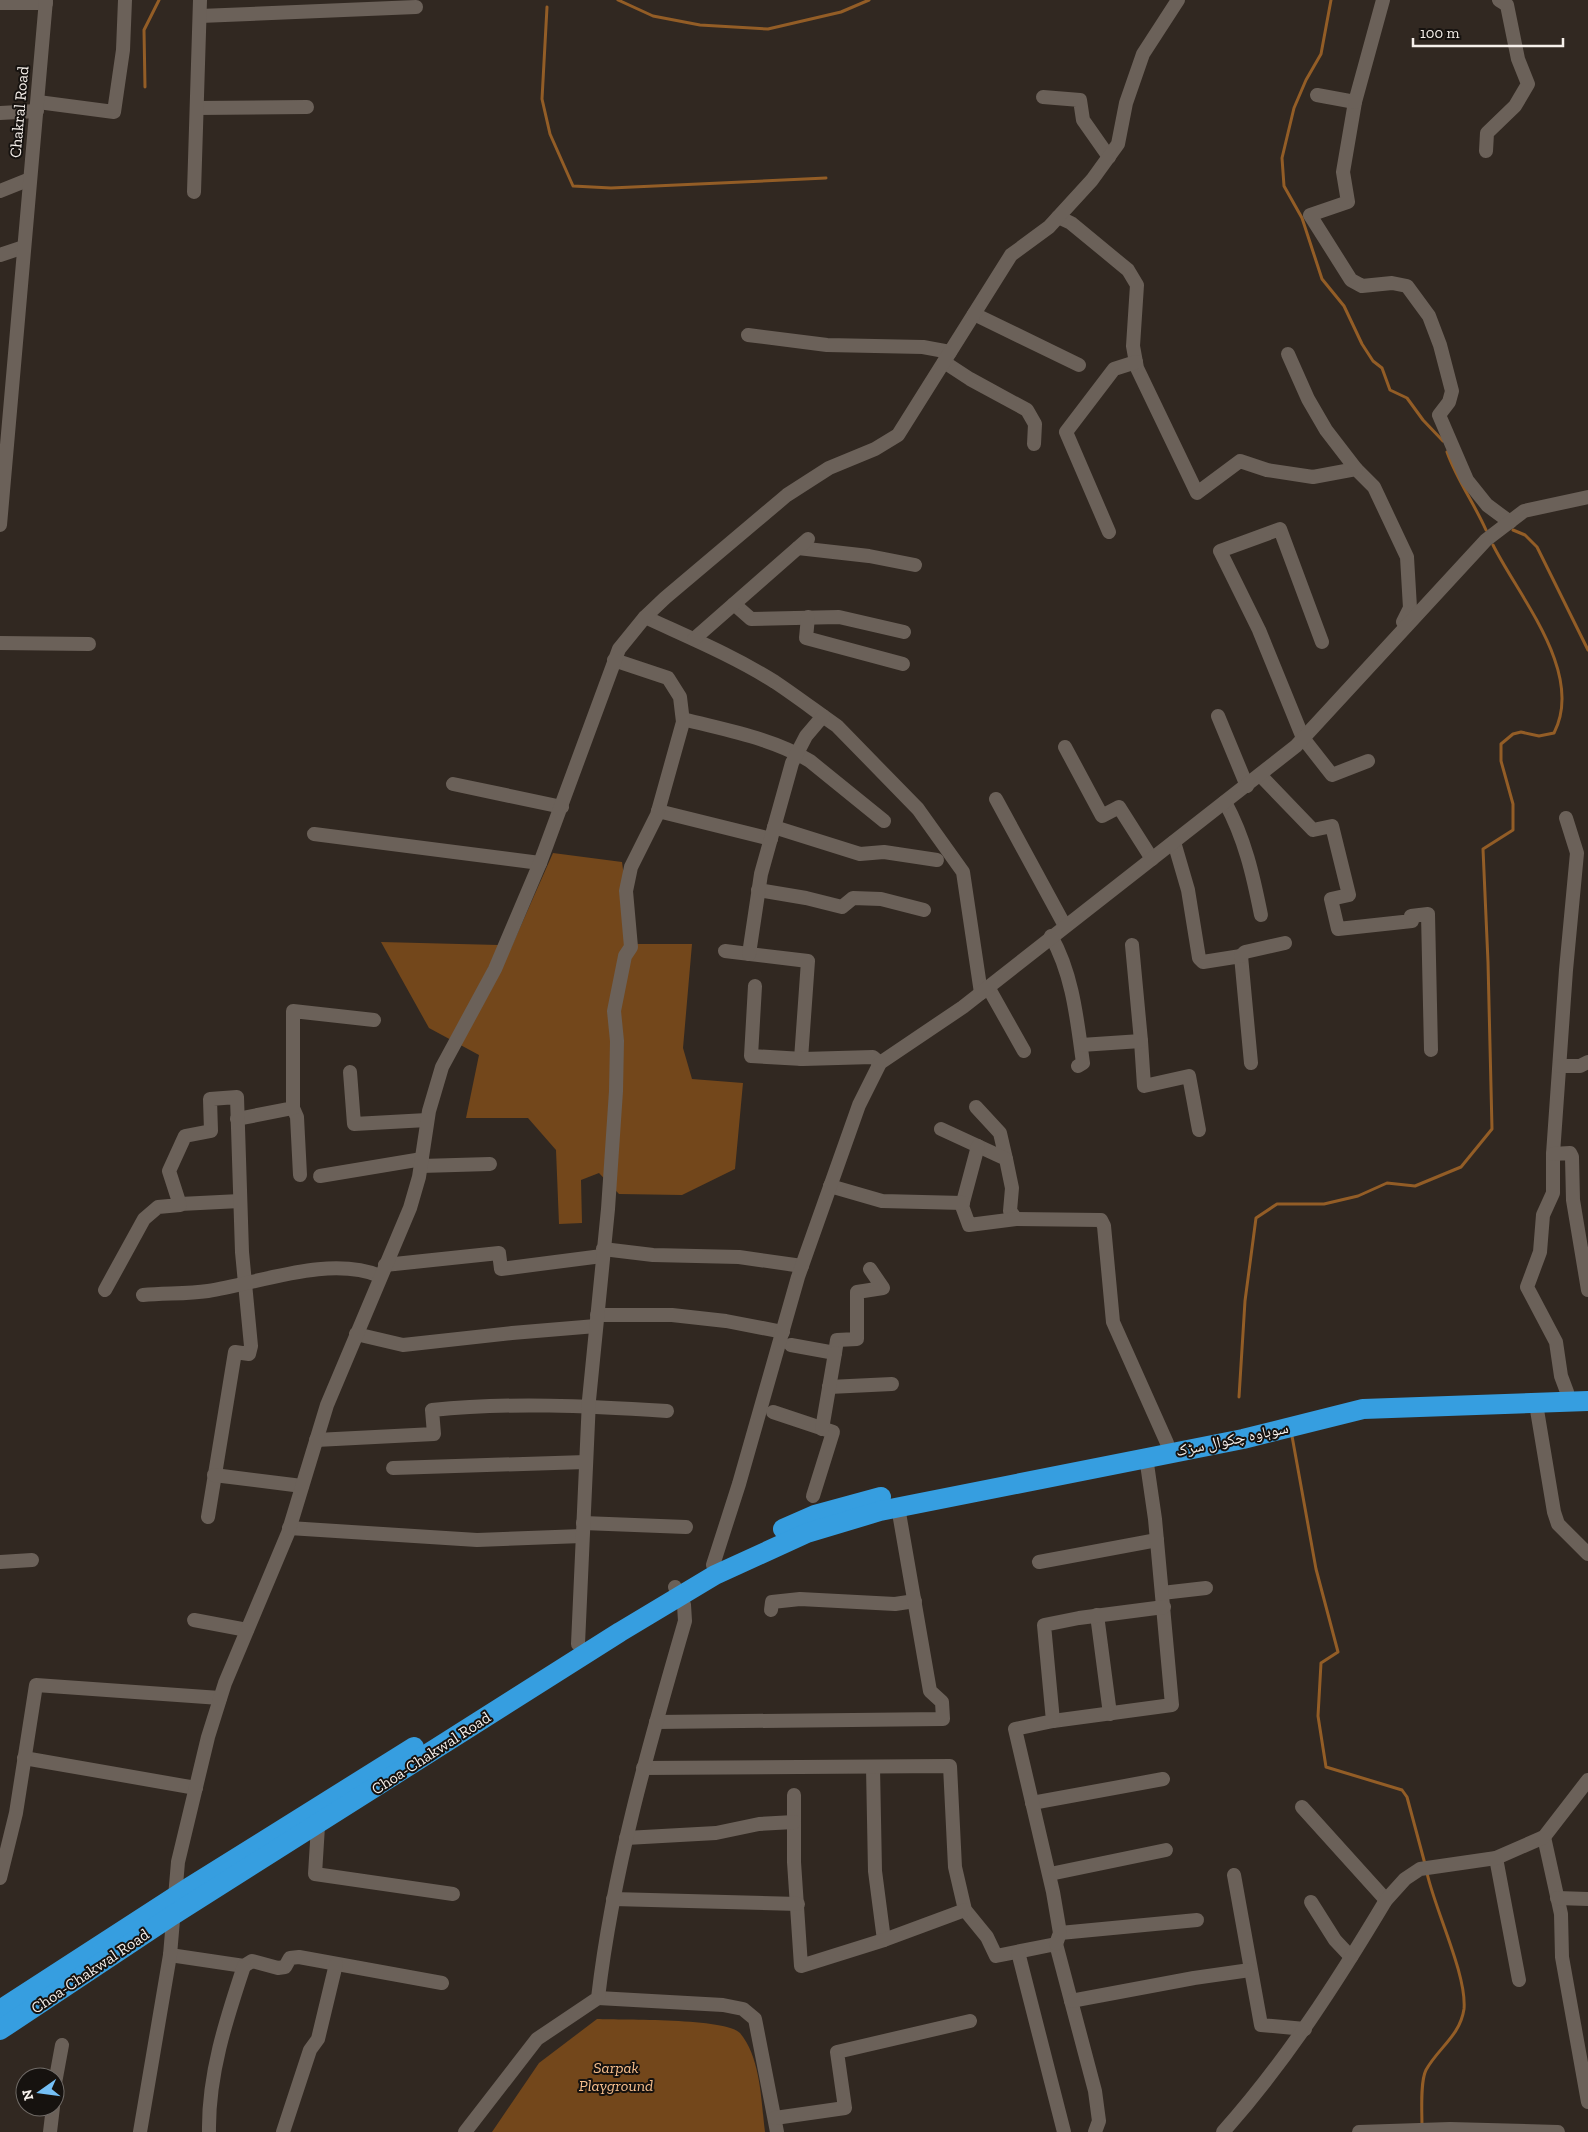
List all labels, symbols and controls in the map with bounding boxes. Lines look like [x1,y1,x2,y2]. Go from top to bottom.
scale bar [1413,15,1563,47]
text: 100 m [1420,24,1459,42]
street label: Chakral Road [6,65,32,159]
street label: سوہاوہ چکوال سڑک [1174,1418,1290,1461]
street label: Choa-Chakwal Road [368,1707,494,1799]
street label: Choa-Chakwal Road [27,1924,153,2018]
park label: Sarpak Playground [579,2058,653,2095]
north arrow [15,2067,65,2117]
text: N [18,2087,37,2102]

